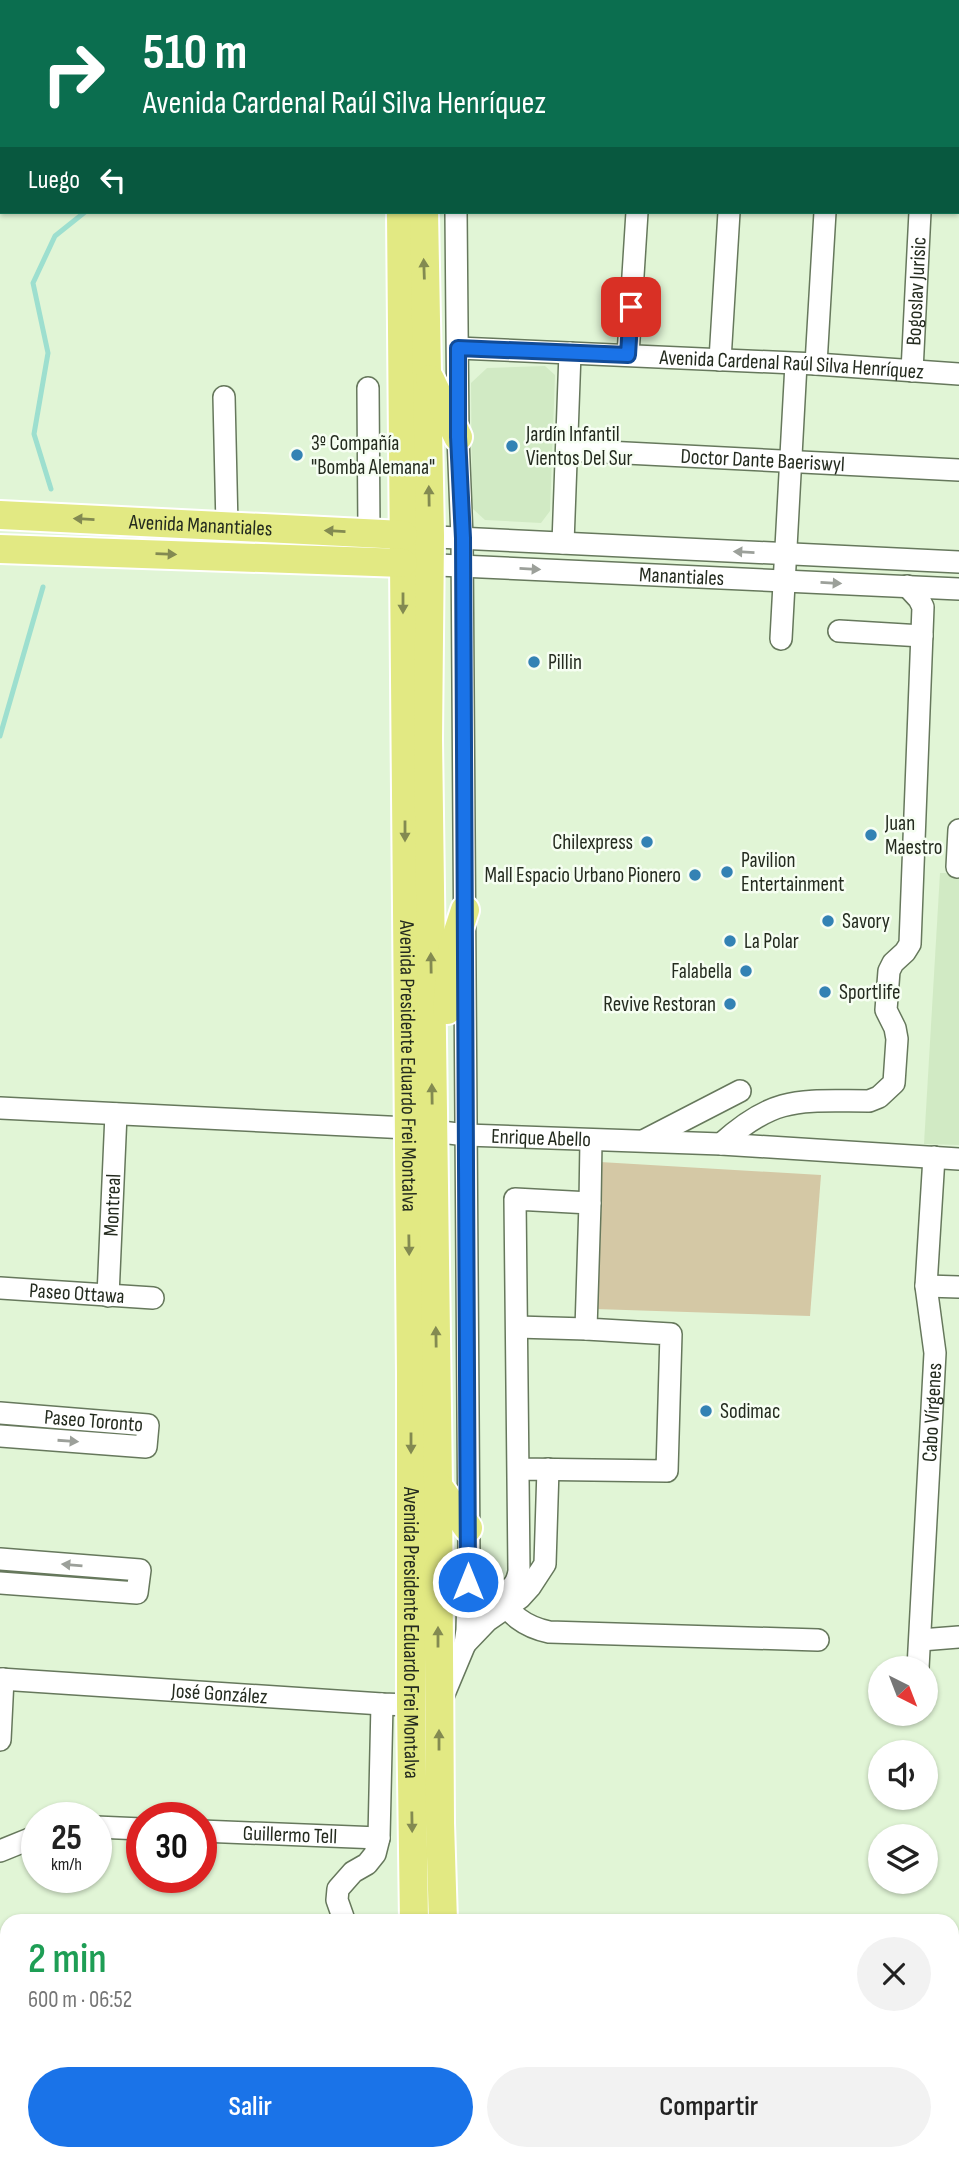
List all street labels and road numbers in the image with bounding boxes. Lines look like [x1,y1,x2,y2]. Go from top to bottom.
street label: Bogoslav Jurisic [901,236,932,346]
street label: Avenida Cardenal Raúl Silva Henríquez [658,345,925,385]
street label: Doctor Dante Baeriswyl [680,444,845,477]
street label: Avenida Manantiales [127,509,273,542]
street label: Manantiales [639,562,725,591]
street label: Avenida Presidente Eduardo Frei Montalva [394,919,422,1212]
street label: Enrique Abello [491,1124,591,1152]
street label: Montreal [99,1173,126,1237]
street label: Paseo Ottawa [28,1278,125,1309]
street label: Cabo Vírgenes [917,1362,947,1463]
street label: Paseo Toronto [43,1405,144,1438]
street label: Avenida Presidente Eduardo Frei Montalva [398,1486,424,1779]
street label: José González [170,1678,269,1710]
street label: Guillermo Tell [242,1821,338,1849]

